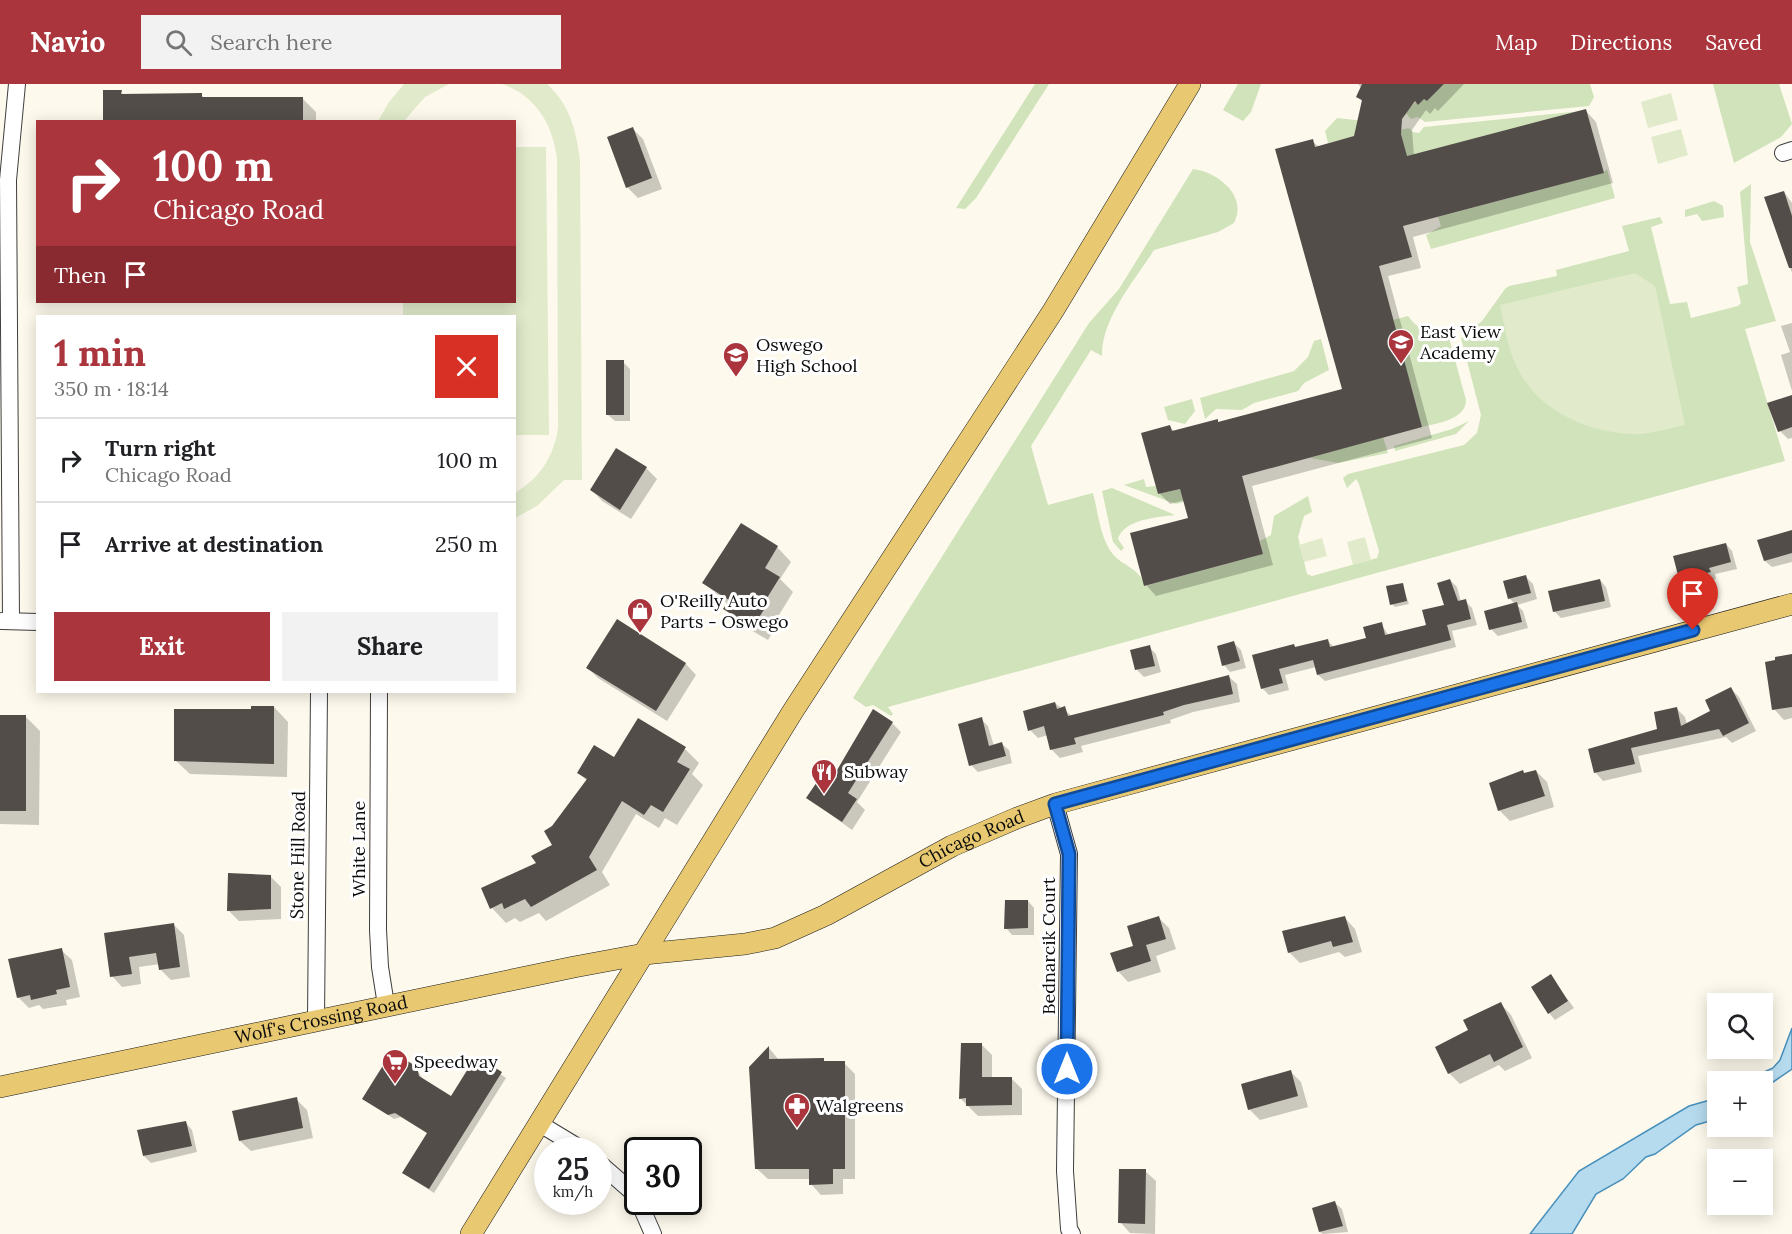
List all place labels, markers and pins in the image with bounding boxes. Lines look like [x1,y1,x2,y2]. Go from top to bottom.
place label: East View Academy [1419,320,1502,364]
school or university icon: East View Academy [1386,327,1416,365]
place label: Oswego High School [756,333,857,377]
school or university icon: Oswego High School [721,340,751,378]
pin [1667,568,1718,630]
place label: O'Reilly Auto Parts - Oswego [660,589,789,633]
shop icon: O'Reilly Auto Parts - Oswego [625,596,655,634]
restaurant icon: Subway [809,757,839,795]
place label: Subway [844,760,909,783]
supermarket icon: Speedway [380,1047,410,1085]
place label: Speedway [414,1050,498,1073]
pharmacy icon: Walgreens [782,1091,812,1129]
place label: Walgreens [816,1094,904,1117]

